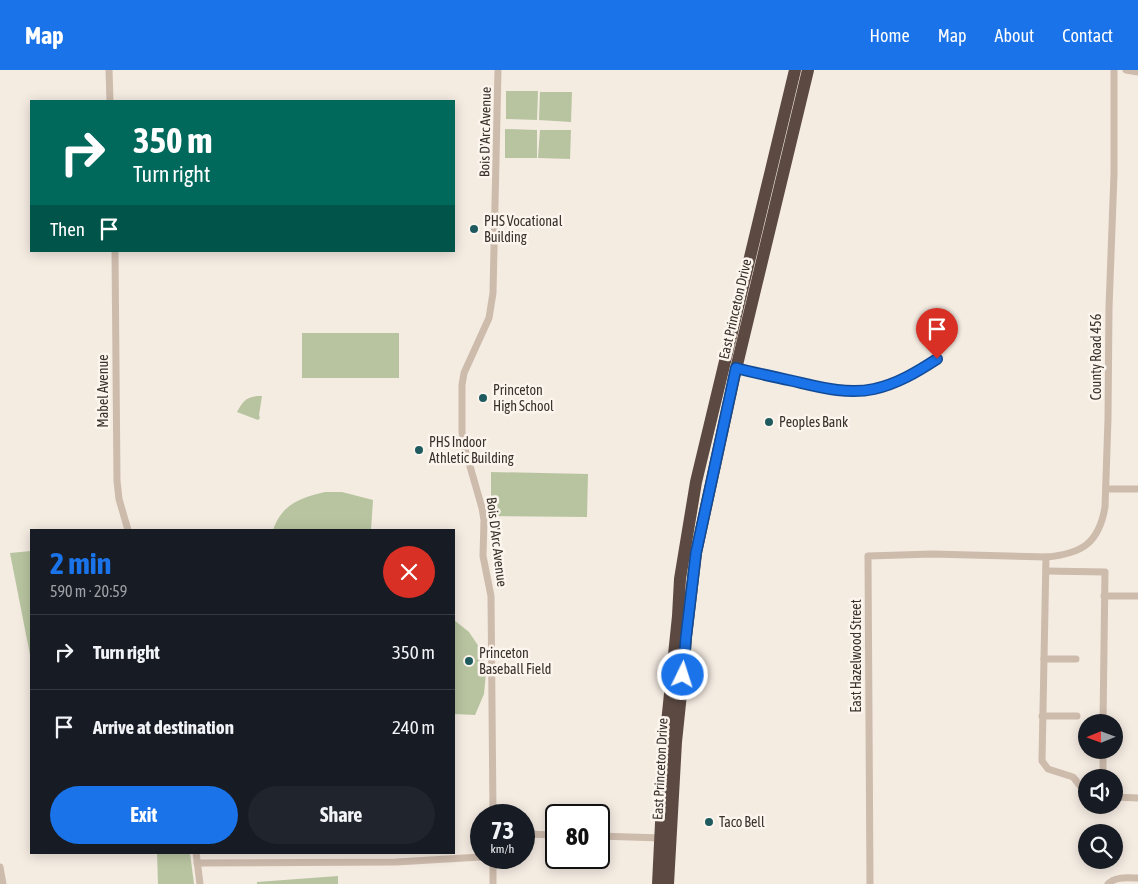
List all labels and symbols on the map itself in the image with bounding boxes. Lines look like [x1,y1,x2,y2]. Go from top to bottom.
street label: Bois D'Arc Avenue [476,87,494,177]
place label: PHS Vocational Building [484,213,563,245]
marker: PHS Vocational Building [468,223,480,235]
street label: East Princeton Drive [716,257,754,361]
pin [916,308,958,359]
street label: County Road 456 [1088,313,1104,400]
street label: Mabel Avenue [95,354,111,428]
place label: Princeton High School [493,382,554,414]
marker: Princeton High School [477,392,489,404]
place label: Peoples Bank [779,414,848,430]
marker: Peoples Bank [763,416,775,428]
place label: PHS Indoor Athletic Building [429,434,514,466]
marker: PHS Indoor Athletic Building [413,444,425,456]
street label: Bois D'Arc Avenue [484,496,510,588]
street label: East Hazelwood Street [848,599,864,713]
place label: Princeton Baseball Field [479,645,551,677]
position arrow [656,648,708,700]
marker: Princeton Baseball Field [463,655,475,667]
north arrow [1078,714,1122,759]
street label: East Princeton Drive [649,718,671,820]
speed limit sign: 80 [545,804,610,869]
place label: Taco Bell [719,814,765,830]
marker: Taco Bell [703,816,715,828]

